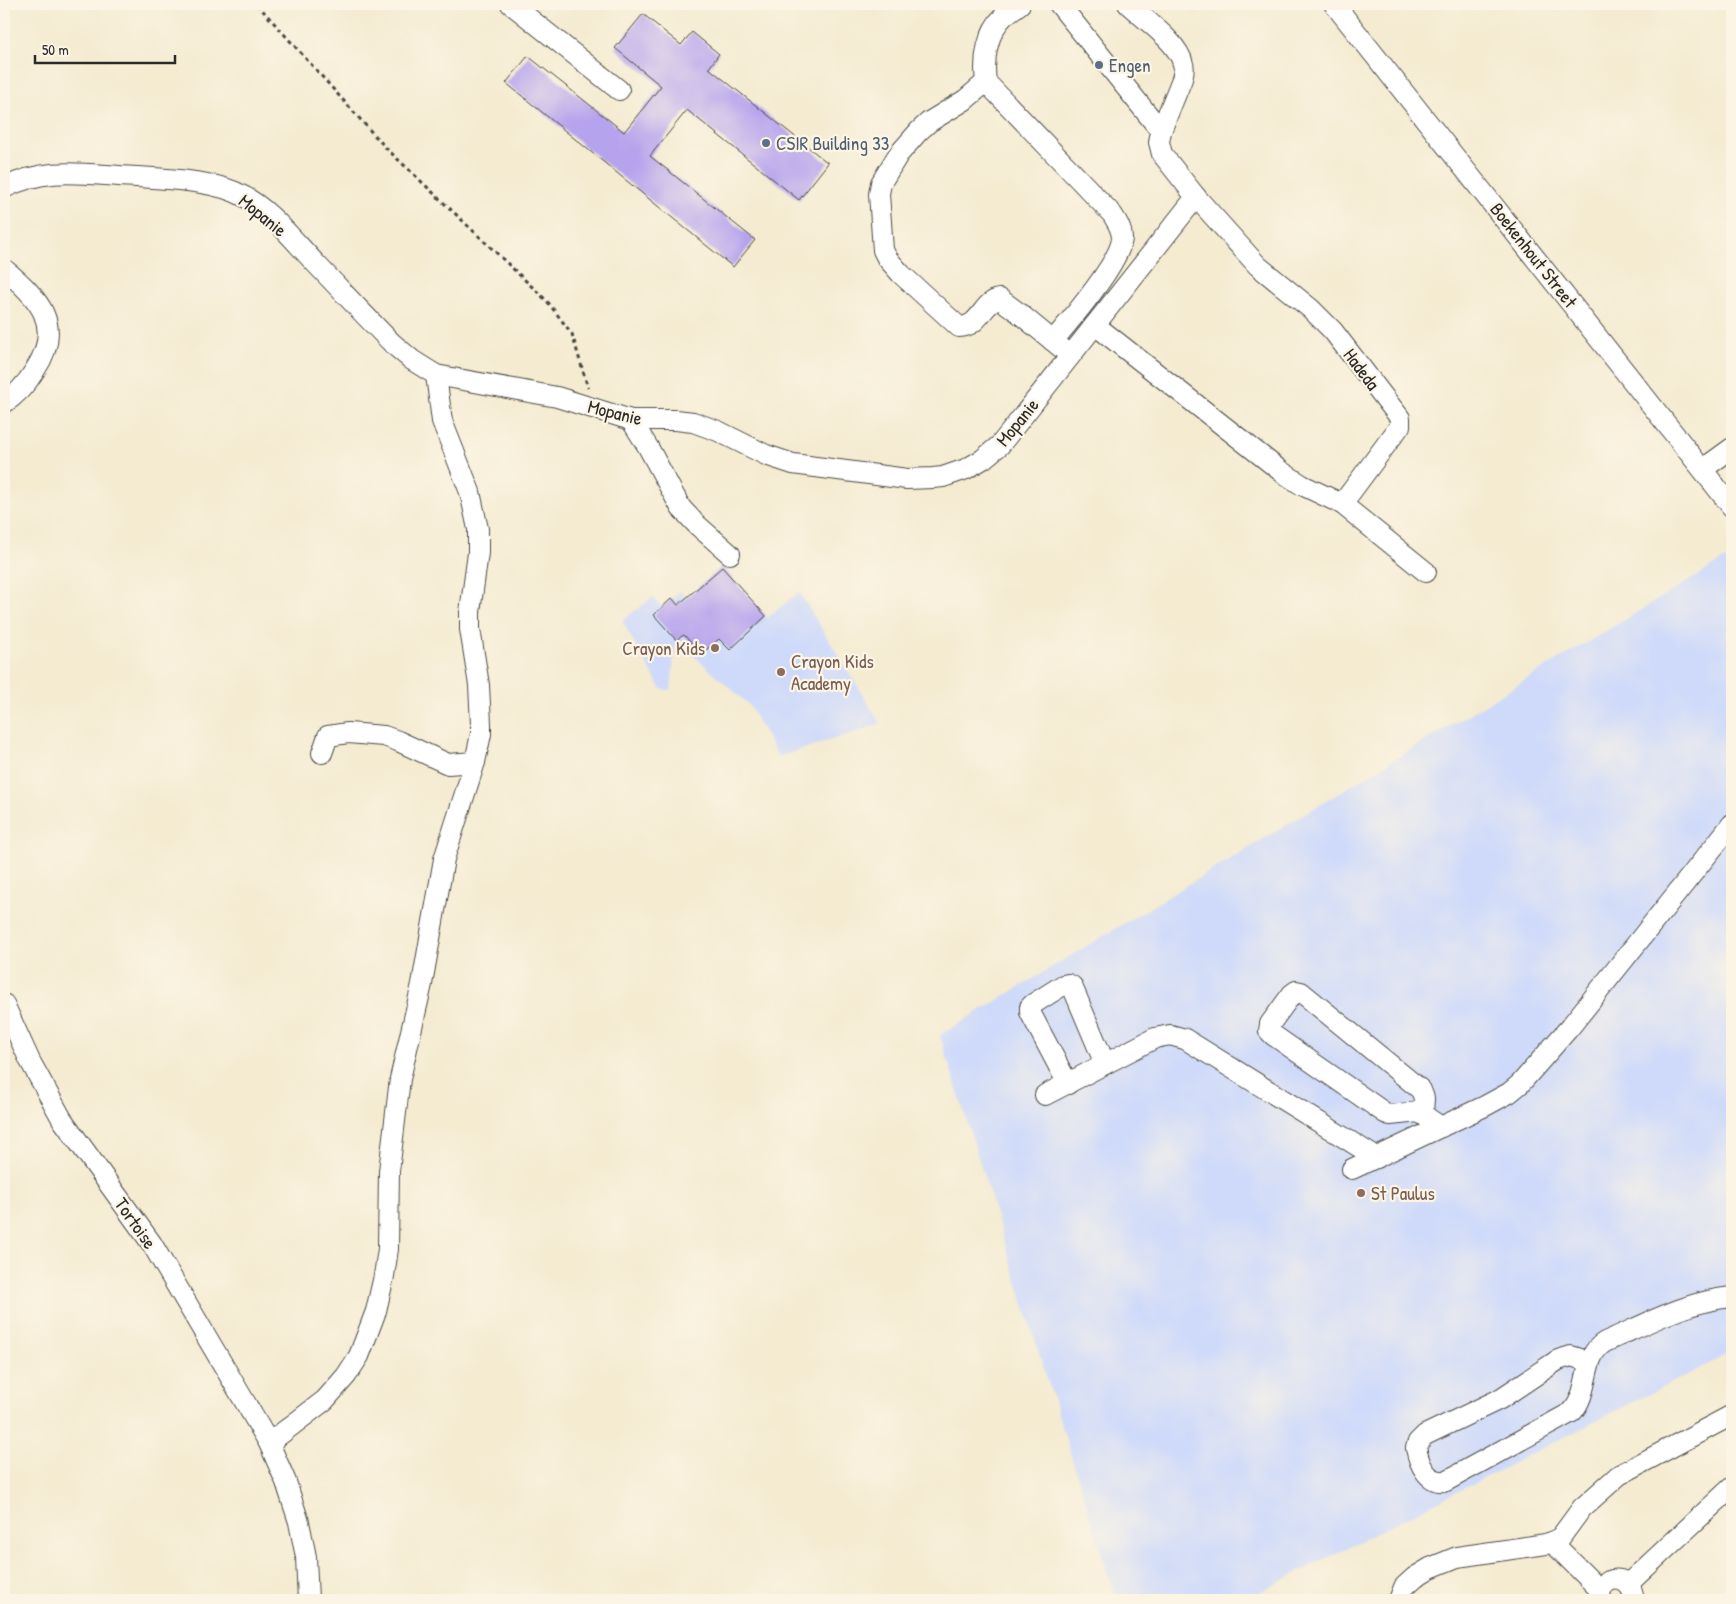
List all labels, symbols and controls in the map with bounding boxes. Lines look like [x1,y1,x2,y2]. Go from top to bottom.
scale bar [35,32,175,64]
text: 50 m [42,39,69,60]
place label: Engen [1109,52,1151,78]
marker: Engen [1093,59,1105,71]
place label: CSIR Building 33 [776,130,889,156]
marker: CSIR Building 33 [760,137,772,149]
street label: Mopanie [233,188,293,243]
street label: Boekenhout Street [1485,197,1584,314]
street label: Hadeda [1338,343,1387,396]
street label: Mopanie [990,392,1045,452]
street label: Mopanie [585,393,645,431]
place label: Crayon Kids [622,635,705,661]
marker: Crayon Kids [709,642,721,654]
place label: Crayon Kids Academy [791,648,874,696]
marker: Crayon Kids Academy [775,666,787,678]
place label: St Paulus [1371,1180,1435,1206]
marker: St Paulus [1355,1187,1367,1199]
street label: Tortoise [109,1192,163,1254]

